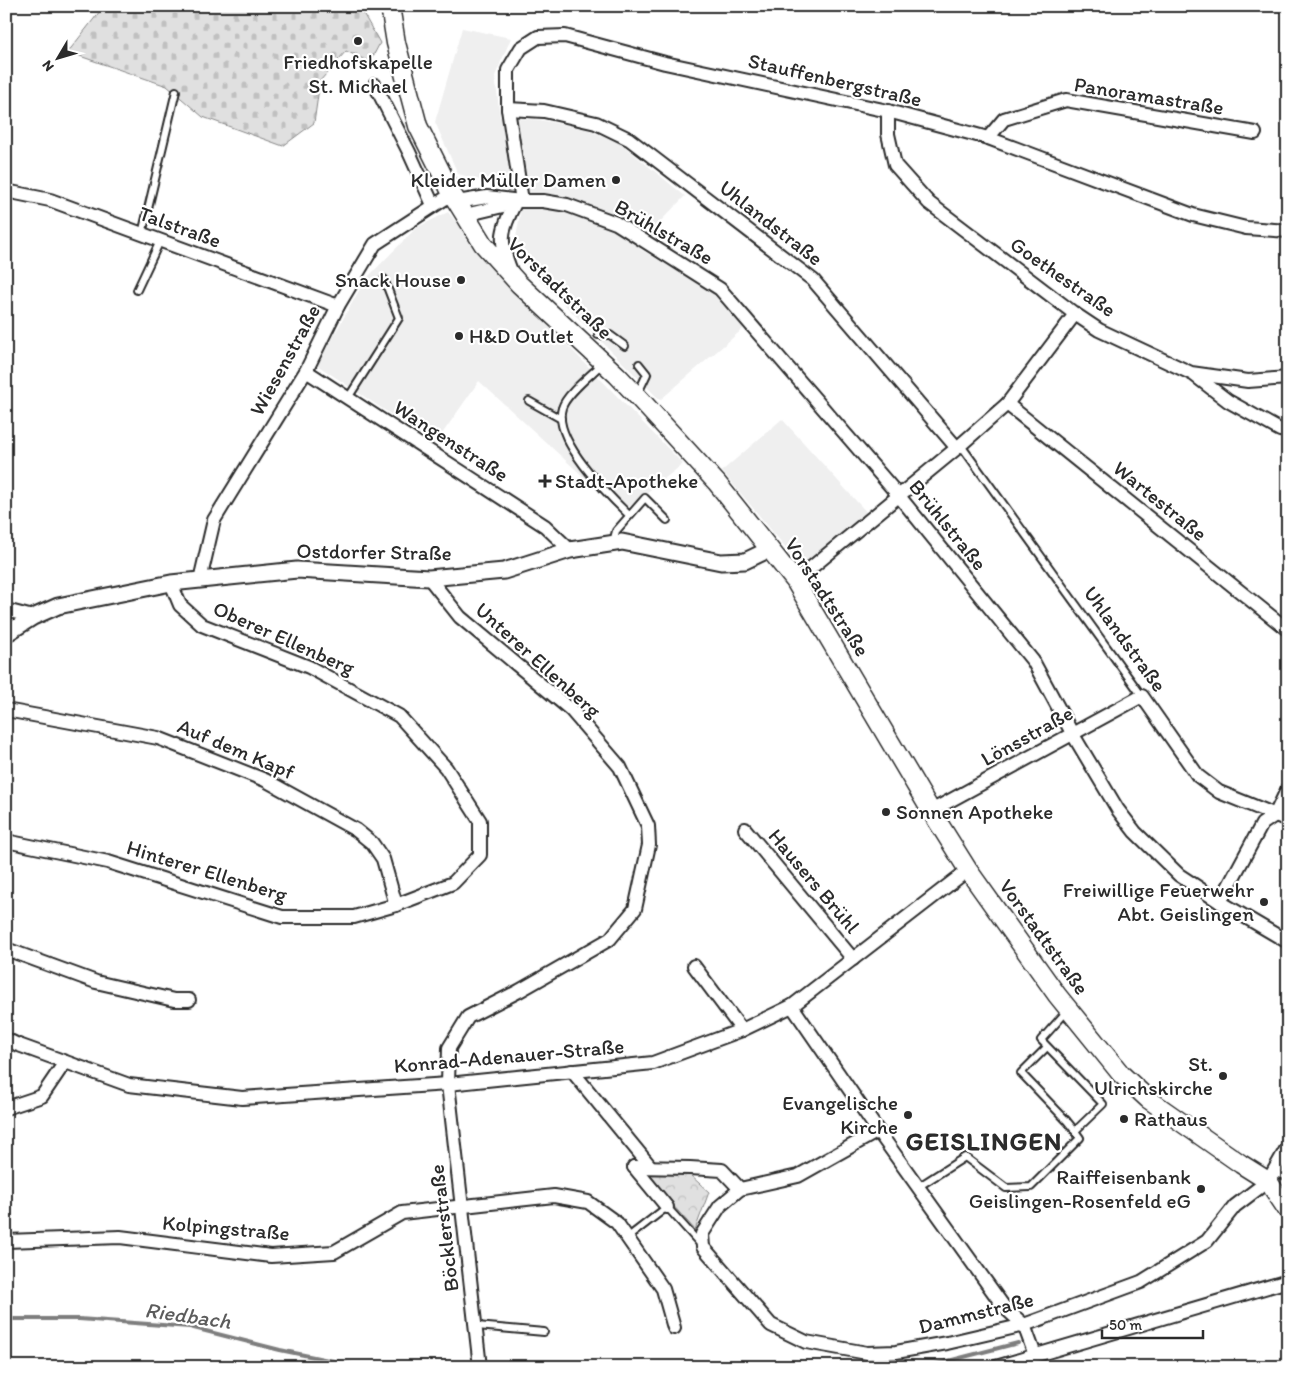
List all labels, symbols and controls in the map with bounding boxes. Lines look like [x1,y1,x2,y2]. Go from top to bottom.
north arrow [32,32,82,82]
marker: Friedhofskapelle St. Michael [352,35,364,47]
street label: Stauffenbergstraße [746,47,924,112]
place label: Friedhofskapelle St. Michael [283,49,433,98]
text: N [39,57,58,75]
street label: Panoramastraße [1072,71,1226,120]
place label: Kleider Müller Damen [411,167,606,192]
marker: Kleider Müller Damen [610,174,622,186]
street label: Uhlandstraße [715,174,828,271]
street label: Brühlstraße [611,193,718,270]
street label: Talstraße [136,200,225,253]
street label: Vorstadtstraße [503,231,618,344]
street label: Goethestraße [1006,231,1121,322]
place label: Snack House [335,267,451,292]
marker: Snack House [455,274,467,286]
street label: Wiesenstraße [244,300,325,420]
place label: H&D Outlet [469,323,574,348]
marker: H&D Outlet [453,330,465,342]
street label: Wangenstraße [389,394,513,487]
street label: Wartestraße [1108,455,1212,546]
place label: Stadt-Apotheke [555,468,698,493]
street label: Brühlstraße [904,474,993,575]
marker: Stadt-Apotheke [539,475,551,487]
street label: Vorstadtstraße [780,533,875,661]
street label: Ostdorfer Straße [296,538,452,565]
street label: Uhlandstraße [1079,581,1172,696]
street label: Oberer Ellenberg [210,595,359,680]
street label: Unterer Ellenberg [470,597,607,723]
street label: Lönsstraße [976,700,1077,771]
street label: Auf dem Kapf [174,713,298,784]
place label: Sonnen Apotheke [896,799,1053,824]
marker: Sonnen Apotheke [880,806,892,818]
street label: Hausers Brühl [763,823,865,938]
street label: Hinterer Ellenberg [124,834,291,907]
street label: Vorstadtstraße [994,874,1095,999]
place label: Freiwillige Feuerwehr Abt. Geislingen [1063,877,1255,926]
marker: Freiwillige Feuerwehr Abt. Geislingen [1258,896,1270,908]
street label: Konrad-Adenauer-Straße [393,1033,625,1078]
place label: St. Ulrichskirche [1094,1051,1213,1100]
marker: St. Ulrichskirche [1217,1070,1229,1082]
place label: Evangelische Kirche [782,1090,898,1139]
place label: Rathaus [1134,1106,1208,1131]
marker: Evangelische Kirche [902,1109,914,1121]
marker: Rathaus [1118,1113,1130,1125]
district label: GEISLINGEN [906,1125,1062,1157]
street label: Böcklerstraße [423,1163,464,1293]
place label: Raiffeisenbank Geislingen-Rosenfeld eG [969,1164,1191,1213]
marker: Raiffeisenbank Geislingen-Rosenfeld eG [1195,1183,1207,1195]
street label: Kolpingstraße [161,1209,291,1246]
street label: Dammstraße [916,1286,1036,1339]
water label: Riedbach [143,1296,233,1335]
scale bar [1102,1308,1203,1340]
text: 50 m [1109,1316,1142,1334]

